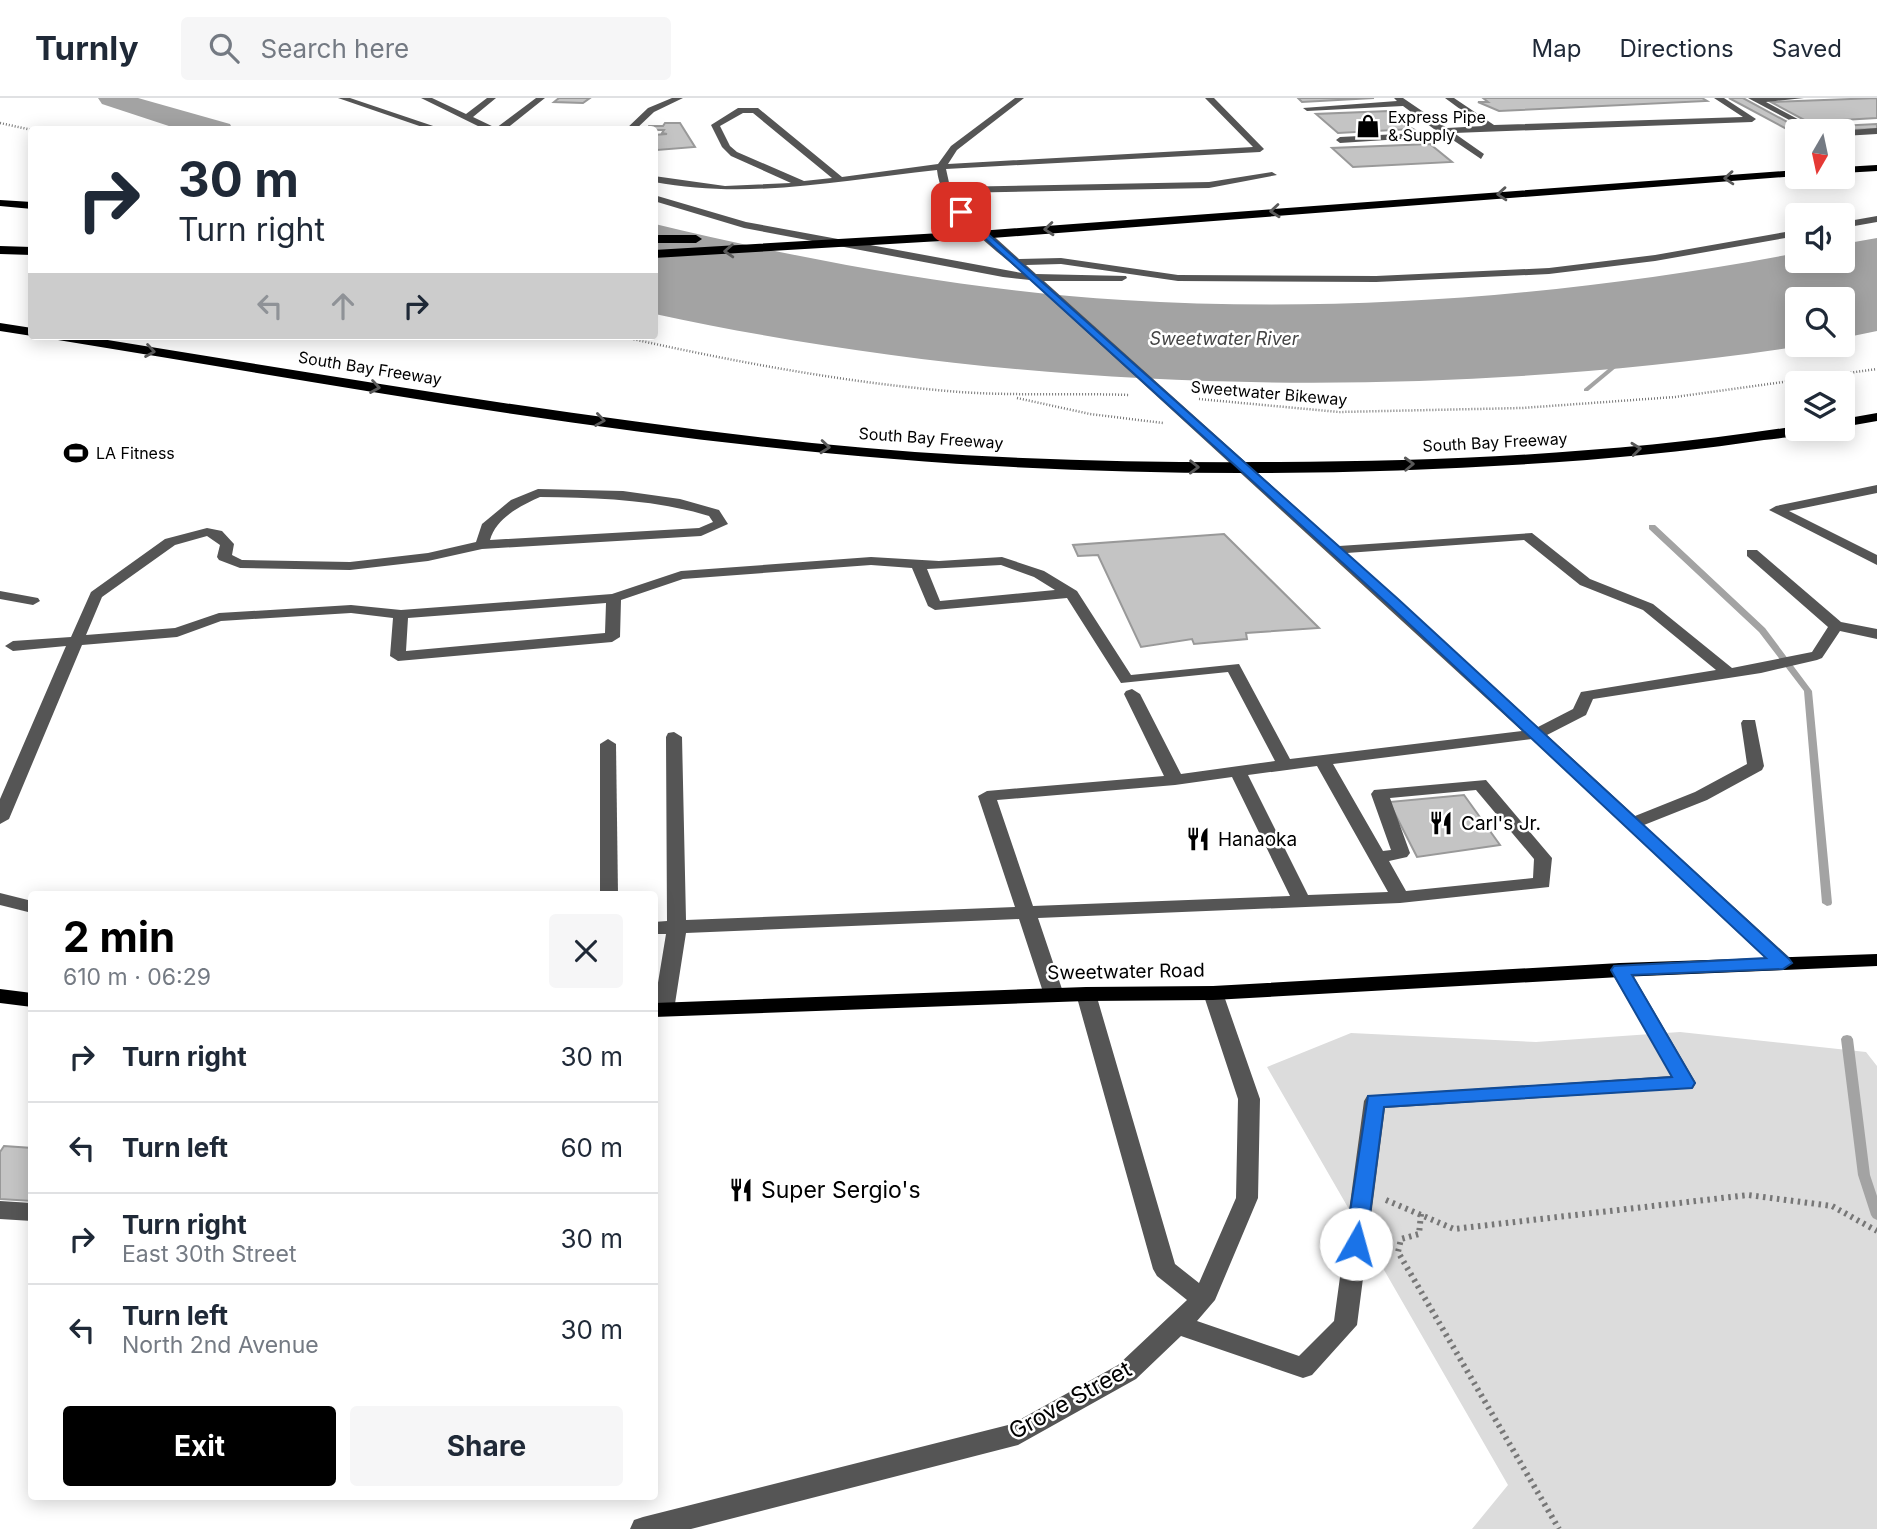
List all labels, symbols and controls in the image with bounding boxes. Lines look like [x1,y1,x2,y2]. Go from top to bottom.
search box [181,17,671,80]
text: Turnly [35,28,139,68]
icon: search [205,29,243,67]
text: Search here [261,33,409,64]
text: Map [1532,34,1581,63]
text: Directions [1619,34,1734,63]
text: Saved [1772,34,1842,63]
place label: Express Pipe & Supply [1388,107,1486,145]
shop icon: Express Pipe & Supply [1354,112,1382,140]
north arrow [1785,119,1855,189]
map controls [1785,119,1855,441]
text: 30 m [178,150,299,209]
icon: right [63,154,154,245]
one-way arrow [1723,170,1734,185]
pin [931,182,991,242]
one-way arrow [1496,186,1507,201]
icon: arrive [942,193,980,231]
button: sound [1785,203,1855,273]
one-way arrow [1270,204,1281,219]
text: Turn right [178,210,325,249]
one-way arrow [1043,221,1054,236]
one-way arrow [723,243,734,258]
icon: left [251,287,289,325]
icon: ahead [324,287,362,325]
icon: right [397,287,435,325]
button: search [1785,287,1855,357]
water label: Sweetwater River [1149,328,1300,349]
one-way arrow [144,343,156,358]
street label: South Bay Freeway [297,347,443,389]
button: layers [1785,371,1855,441]
street label: Sweetwater Bikeway [1190,376,1348,410]
one-way arrow [369,379,380,394]
one-way arrow [594,412,605,427]
street label: South Bay Freeway [858,423,1004,453]
street label: South Bay Freeway [1422,428,1568,456]
sports icon: LA Fitness [62,439,90,467]
one-way arrow [820,440,831,455]
one-way arrow [1631,442,1642,457]
place label: LA Fitness [96,443,175,463]
one-way arrow [1404,457,1415,472]
one-way arrow [1190,459,1200,475]
restaurant icon: Carl's Jr. [1427,809,1455,837]
place label: Carl's Jr. [1461,812,1541,835]
restaurant icon: Hanaoka [1184,825,1212,853]
place label: Hanaoka [1218,828,1297,851]
text: 2 min [63,911,175,962]
button: close [549,914,623,988]
street label: Sweetwater Road [1047,959,1205,984]
text: 610 m · 06:29 [63,963,211,991]
icon: right [63,1038,101,1076]
text: Turn right [122,1041,247,1072]
text: 30 m [560,1041,623,1072]
icon: left [63,1129,101,1167]
text: Turn left [122,1132,228,1163]
text: 60 m [560,1132,623,1163]
restaurant icon: Super Sergio's [727,1176,755,1204]
place label: Super Sergio's [761,1176,921,1204]
position arrow [1319,1207,1393,1281]
text: Turn right [122,1209,247,1240]
icon: right [63,1220,101,1258]
text: 30 m [560,1223,623,1254]
text: East 30th Street [122,1240,296,1268]
text: Turn left [122,1300,228,1331]
icon: left [63,1311,101,1349]
text: 30 m [560,1314,623,1345]
text: North 2nd Avenue [122,1331,319,1359]
street label: Grove Street [1004,1355,1137,1445]
button: Exit [63,1406,336,1486]
button: Share [350,1406,623,1486]

